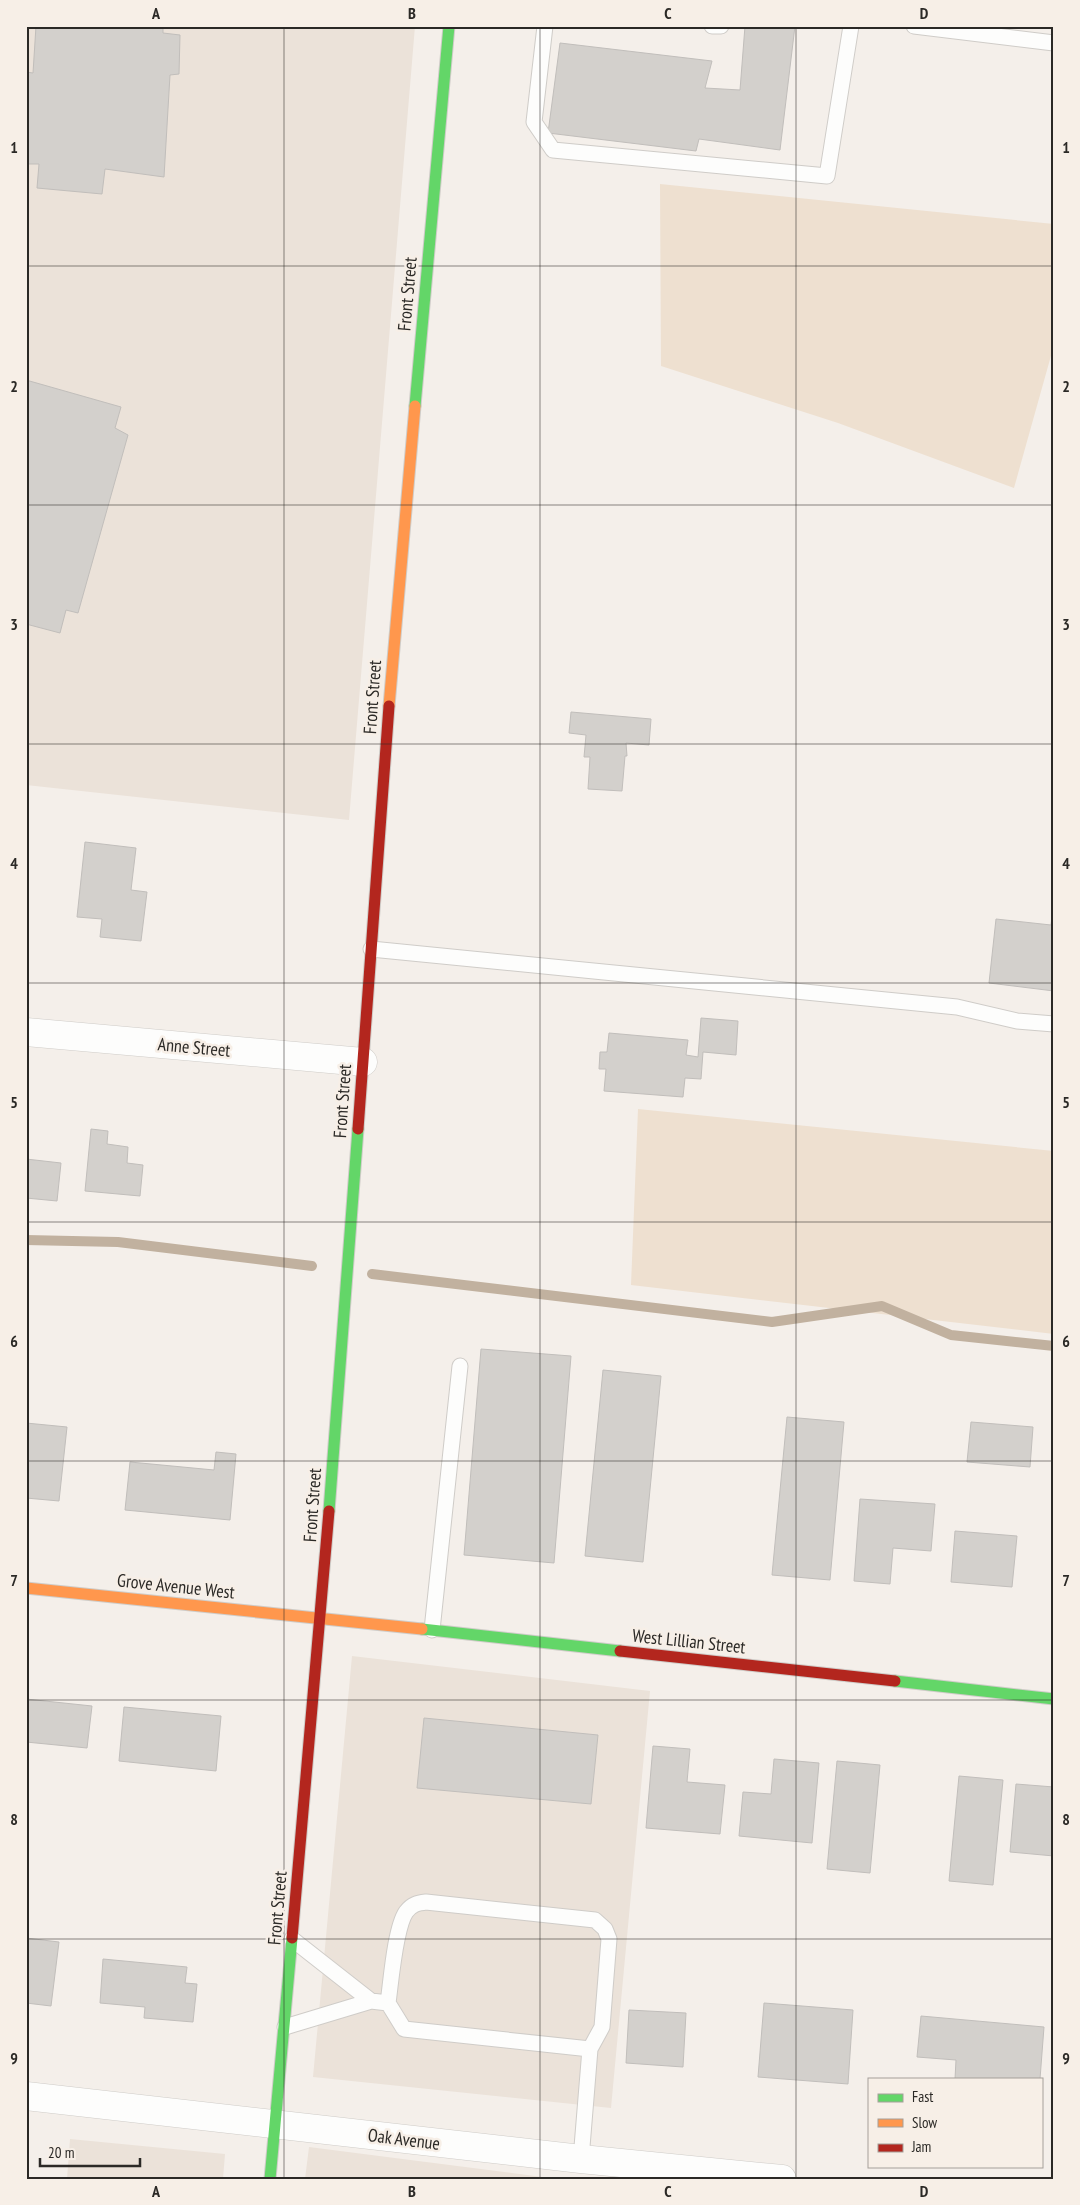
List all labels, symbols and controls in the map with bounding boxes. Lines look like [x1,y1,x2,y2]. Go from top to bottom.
text: A [151,3,161,23]
text: B [408,3,416,23]
text: C [664,3,672,23]
text: D [920,3,929,23]
text: 1 [10,137,18,157]
text: 1 [1062,137,1070,157]
street label: Front Street [392,256,422,332]
text: 2 [10,376,18,396]
text: 2 [1062,376,1070,396]
text: 3 [10,614,18,634]
text: 3 [1062,614,1070,634]
street label: Front Street [358,659,386,735]
text: 4 [10,853,18,873]
text: 4 [1062,853,1070,873]
street label: Anne Street [157,1032,231,1062]
street label: Front Street [328,1063,356,1139]
text: 5 [10,1092,18,1112]
text: 5 [1062,1092,1070,1112]
text: 6 [10,1331,18,1351]
text: 6 [1062,1331,1070,1351]
street label: Front Street [298,1467,326,1543]
street label: Grove Avenue West [116,1568,236,1604]
text: 7 [10,1570,18,1590]
text: 7 [1062,1570,1070,1590]
street label: West Lillian Street [631,1624,747,1658]
text: 8 [10,1809,18,1829]
text: 8 [1062,1809,1070,1829]
street label: Front Street [262,1870,292,1946]
text: 9 [10,2048,18,2068]
text: 9 [1062,2048,1070,2068]
legend [868,2078,1042,2168]
text: Fast [912,2087,933,2106]
text: Slow [912,2113,937,2132]
street label: Oak Avenue [367,2123,441,2155]
scale bar [40,2135,140,2167]
text: Jam [911,2137,931,2156]
text: 20 m [48,2143,74,2162]
text: A [151,2181,161,2201]
text: B [408,2181,416,2201]
text: C [664,2181,672,2201]
text: D [920,2181,929,2201]

